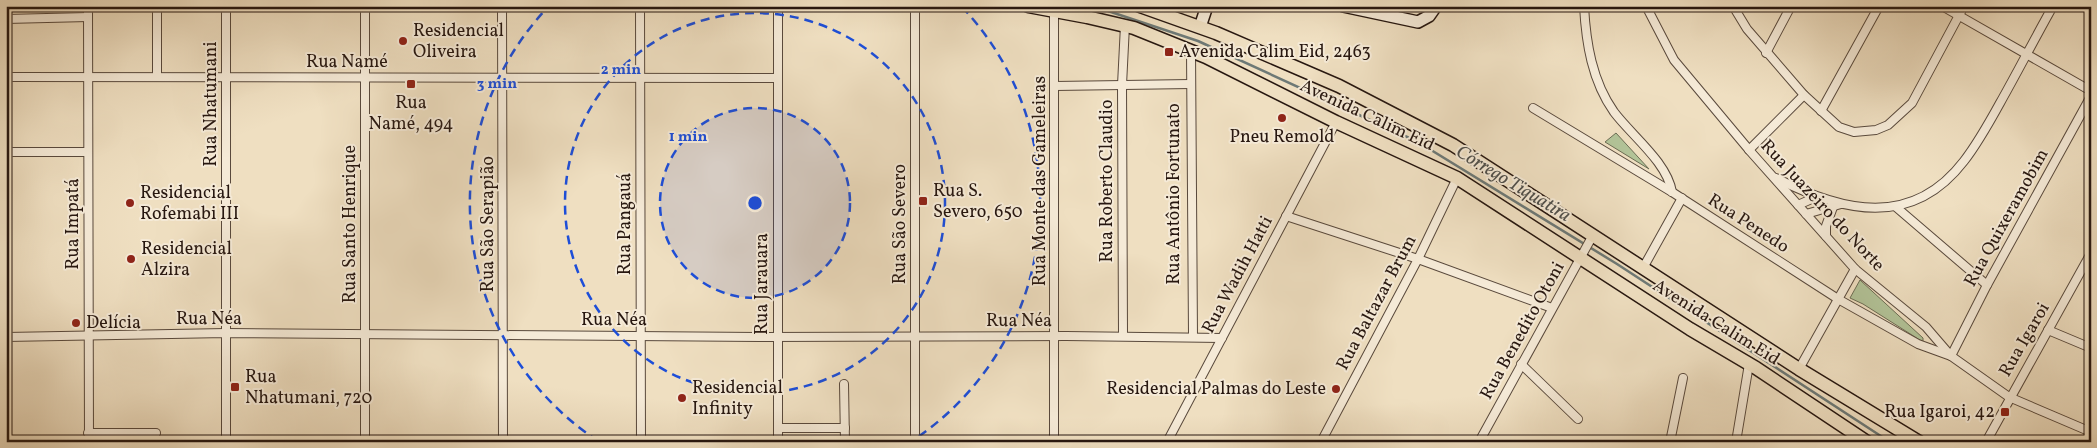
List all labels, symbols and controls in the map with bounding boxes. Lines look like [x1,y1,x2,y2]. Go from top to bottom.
place label: Residencial Oliveira [413,19,504,65]
marker: Residencial Oliveira [397,35,409,47]
place label: Avenida Calim Eid, 2463 [1179,40,1371,65]
street label: Rua Nhatumani [199,41,224,167]
marker: Avenida Calim Eid, 2463 [1163,46,1175,58]
street label: Rua Namé [306,50,388,75]
text: 2 min [601,60,641,81]
text: 3 min [477,74,517,95]
street label: Avenida Calim Eid [1296,74,1438,158]
street label: Rua Monte das Gameleiras [1028,76,1053,286]
marker: Rua Namé, 494 [405,78,417,90]
place label: Rua Namé, 494 [369,91,453,137]
street label: Rua Roberto Claudio [1095,99,1120,263]
street label: Rua Antônio Fortunato [1162,103,1187,285]
marker: Pneu Remold [1276,112,1288,124]
place label: Pneu Remold [1230,125,1334,150]
text: 1 min [669,127,707,148]
street label: Rua Juazeiro do Norte [1754,134,1890,278]
water label: Córrego Tiquatira [1451,139,1575,229]
street label: Rua Quixeramobim [1959,144,2055,292]
street label: Rua Santo Henrique [338,145,363,303]
street label: Rua São Serapião [476,156,501,292]
street label: Rua São Severo [888,164,913,284]
street label: Rua Pangauá [613,173,638,275]
street label: Rua Impatá [61,178,86,270]
place label: Rua S. Severo, 650 [933,179,1023,225]
place label: Residencial Rofemabi III [140,181,239,227]
street label: Rua Penedo [1702,188,1794,260]
centre of rings [746,194,764,212]
marker: Rua S. Severo, 650 [917,195,929,207]
marker: Residencial Rofemabi III [124,197,136,209]
street label: Rua Wadih Hatti [1196,212,1280,338]
street label: Rua Baltazar Brum [1331,231,1423,375]
street label: Rua Jarauara [750,233,775,335]
place label: Residencial Alzira [141,237,232,283]
marker: Residencial Alzira [125,253,137,265]
street label: Rua Benedito Otoni [1475,258,1571,404]
street label: Avenida Calim Eid [1648,274,1784,372]
street label: Rua Igaroi [1994,298,2056,382]
street label: Rua Néa [176,307,242,332]
street label: Rua Néa [581,308,647,333]
street label: Rua Néa [986,309,1052,334]
place label: Delícia [86,311,141,336]
marker: Delícia [70,317,82,329]
place label: Rua Nhatumani, 720 [245,365,372,411]
place label: Residencial Infinity [692,376,783,422]
place label: Residencial Palmas do Leste [1106,377,1326,402]
marker: Rua Nhatumani, 720 [229,381,241,393]
marker: Residencial Palmas do Leste [1330,383,1342,395]
marker: Residencial Infinity [676,392,688,404]
place label: Rua Igaroi, 42 [1884,400,1995,425]
marker: Rua Igaroi, 42 [1999,406,2011,418]

